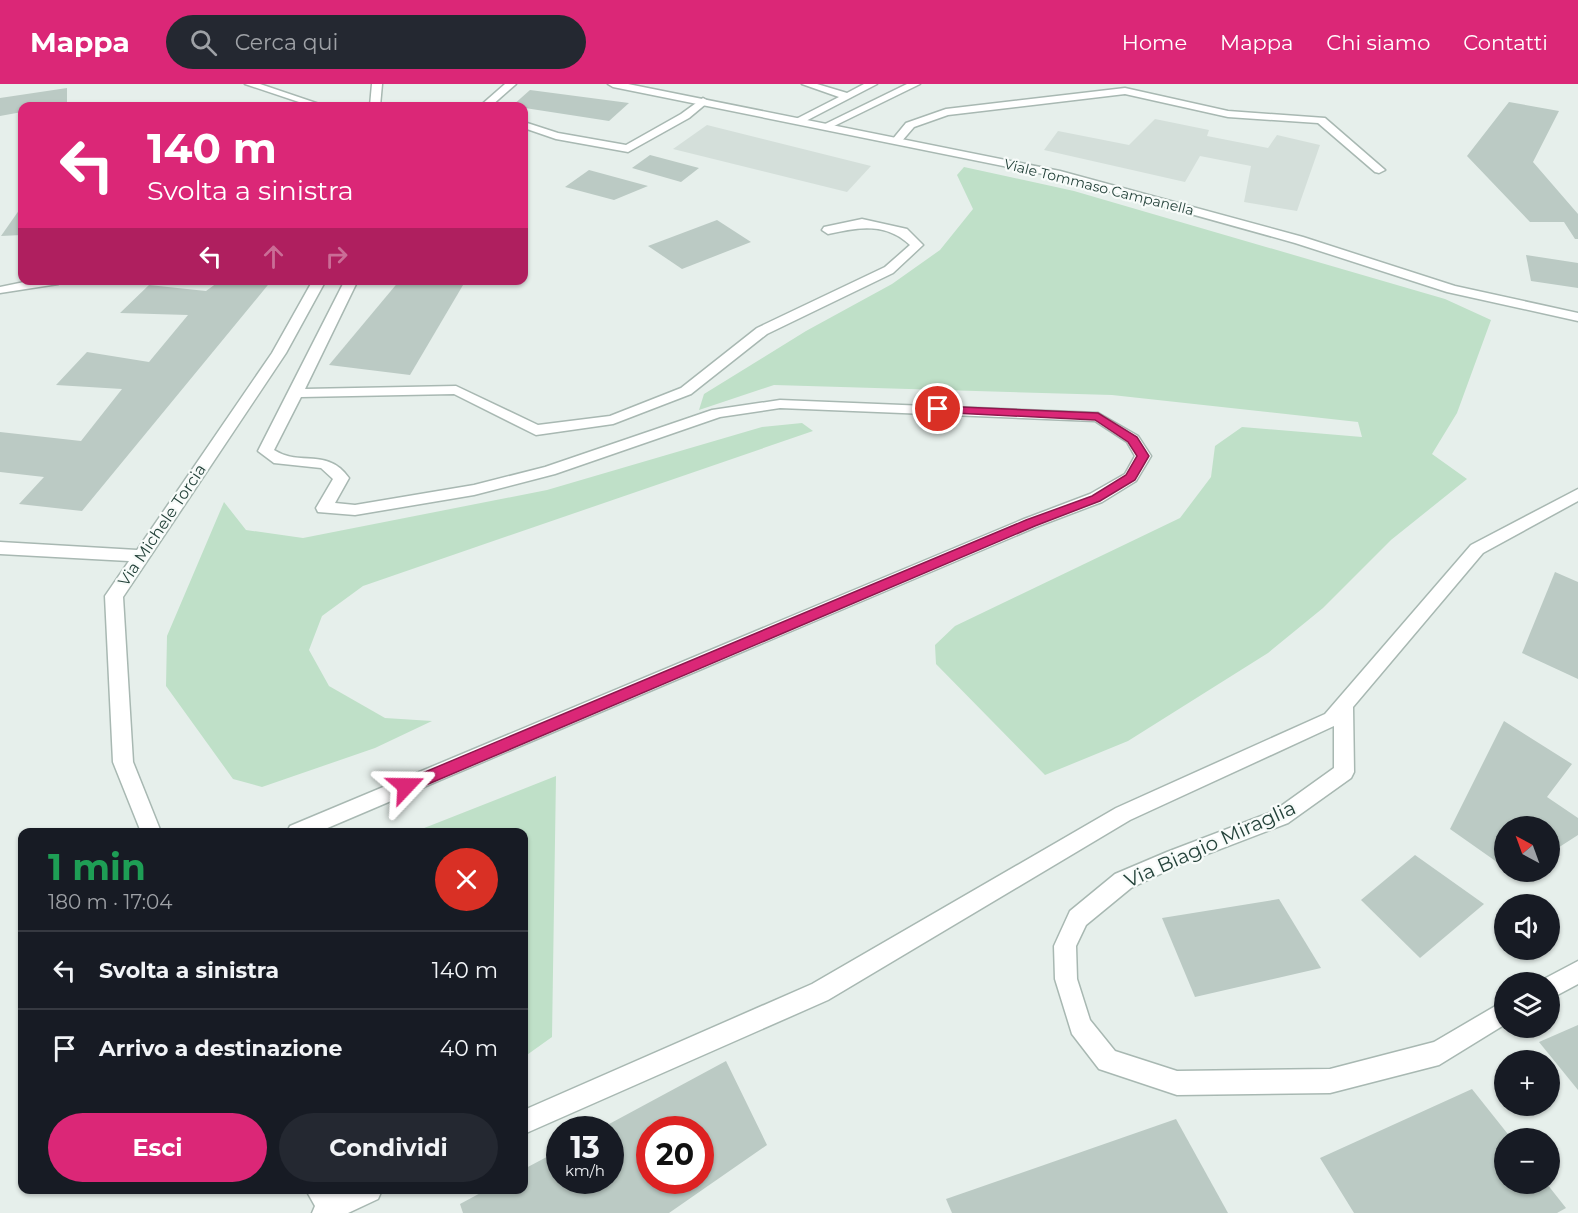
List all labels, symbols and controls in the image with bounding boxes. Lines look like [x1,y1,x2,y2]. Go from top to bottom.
search box [166,15,586,69]
text: Mappa [30,25,130,59]
icon: search [187,26,220,59]
text: Cerca qui [235,29,338,56]
text: Home [1122,30,1187,55]
text: Mappa [1220,30,1293,55]
text: Chi siamo [1326,30,1430,55]
text: Contatti [1463,30,1548,55]
text: 140 m [147,122,277,174]
icon: left [48,126,126,204]
street label: Viale Tommaso Campanella [1002,155,1196,219]
text: Svolta a sinistra [147,174,354,207]
icon: left [194,240,227,273]
icon: ahead [257,240,290,273]
icon: right [320,240,353,273]
pin [912,383,963,434]
icon: arrive [921,392,954,425]
street label: Via Michele Torcia [114,460,210,590]
position arrow [374,754,438,818]
street label: Via Biagio Miraglia [1121,795,1299,893]
north arrow [1494,816,1560,882]
map controls [1494,816,1560,1194]
text: 1 min [48,845,146,889]
button: close [435,848,498,911]
text: 180 m · 17:04 [48,890,173,914]
button: sound [1494,894,1560,960]
icon: left [48,954,81,987]
text: Svolta a sinistra [99,957,279,984]
text: 140 m [432,957,498,984]
button: layers [1494,972,1560,1038]
icon: arrive [48,1032,81,1065]
text: Arrivo a destinazione [99,1035,342,1062]
text: 40 m [440,1035,498,1062]
button: + [1494,1050,1560,1116]
button: Esci [48,1113,267,1182]
button: Condividi [279,1113,498,1182]
speed limit sign: 20 [636,1116,714,1194]
button: − [1494,1128,1560,1194]
text: 13 [570,1129,600,1166]
text: km/h [565,1161,605,1180]

